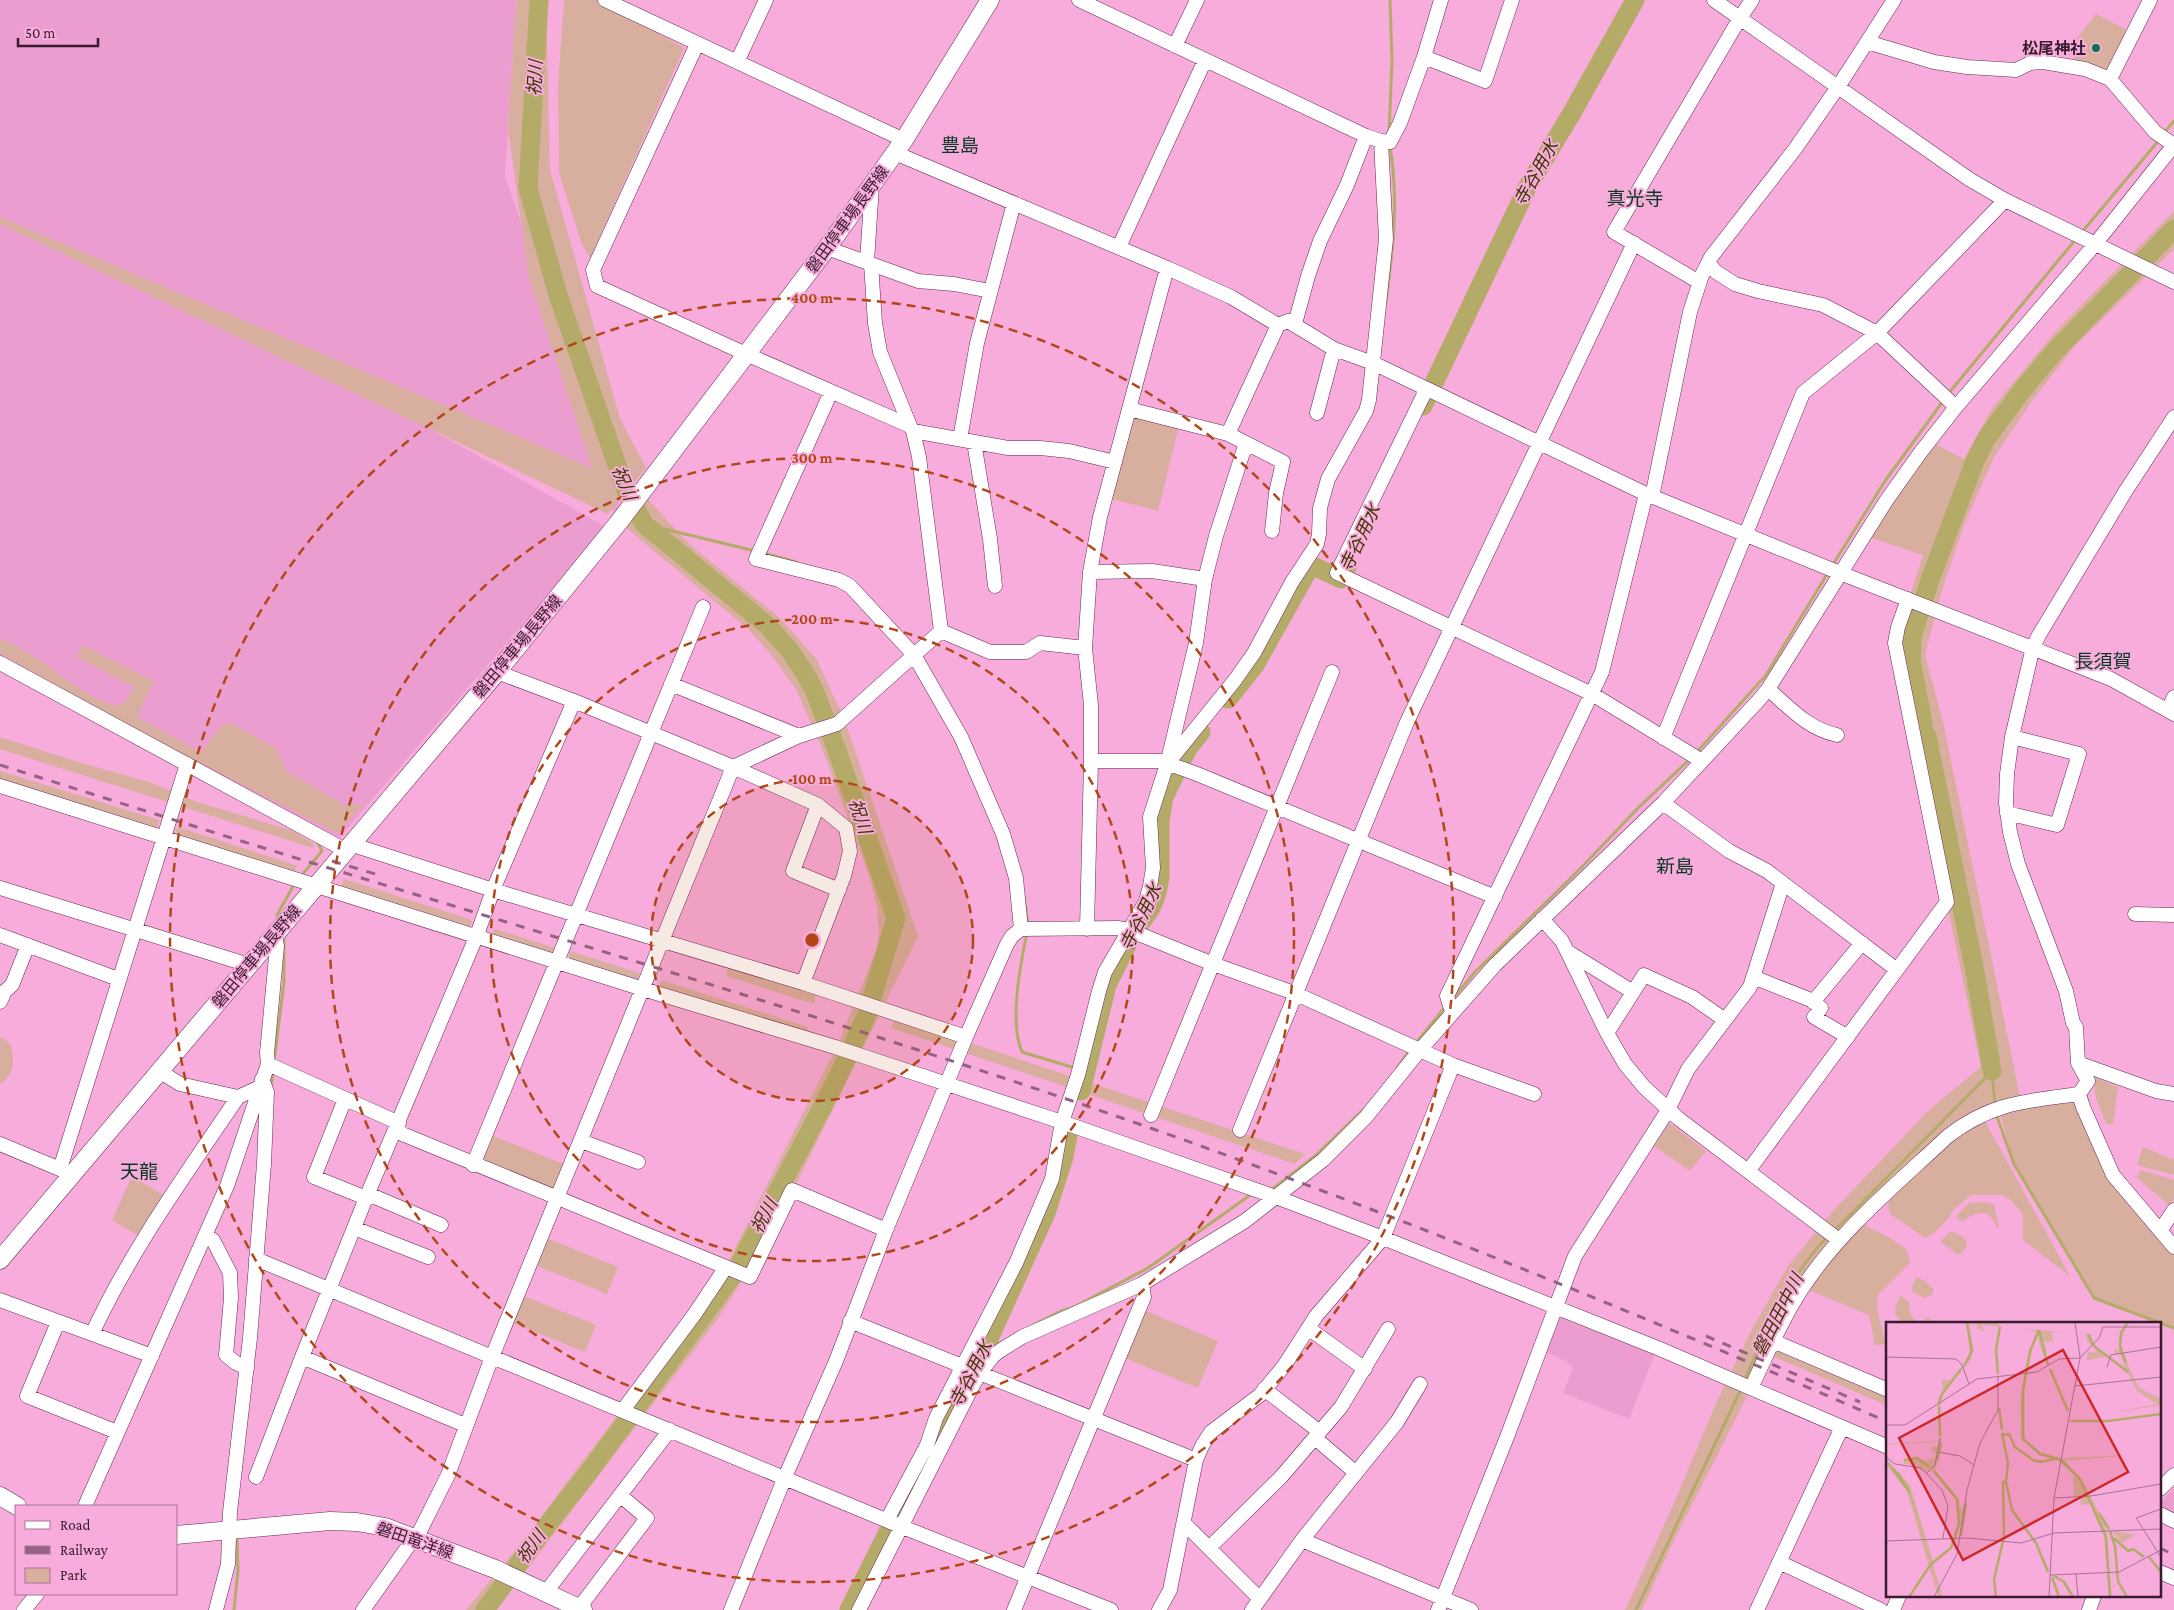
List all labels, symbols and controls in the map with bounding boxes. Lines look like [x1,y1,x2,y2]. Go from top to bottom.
scale bar [18,15,98,47]
text: 50 m [25,25,55,41]
place label: 松尾神社 [2022,39,2086,57]
marker: 松尾神社 [2090,42,2102,54]
water label: 祝川 [524,58,546,96]
district label: 豊島 [941,135,979,156]
water label: 寺谷用水 [1510,135,1563,209]
street label: 磐田停車場長野線 [803,163,892,276]
district label: 真光寺 [1606,188,1664,209]
text: 400 m [791,290,833,306]
text: 300 m [791,450,833,466]
water label: 祝川 [608,463,641,505]
water label: 寺谷用水 [1336,499,1385,575]
street label: 磐田停車場長野線 [470,592,565,701]
text: 200 m [791,611,833,627]
district label: 長須賀 [2074,651,2132,672]
text: 100 m [792,771,832,787]
water label: 祝川 [845,796,876,838]
district label: 新島 [1656,856,1694,877]
water label: 寺谷用水 [1116,878,1167,954]
street label: 磐田停車場長野線 [209,902,304,1011]
centre of rings [803,931,821,949]
district label: 天龍 [120,1161,158,1182]
water label: 祝川 [747,1194,782,1237]
water label: 磐田田中川 [1749,1269,1808,1360]
inset map [1886,1322,2162,1598]
water label: 寺谷用水 [946,1336,997,1411]
legend [15,1505,178,1595]
text: Road [60,1517,91,1533]
street label: 磐田竜洋線 [374,1519,455,1562]
water label: 祝川 [512,1525,551,1567]
text: Railway [60,1542,108,1559]
text: Park [60,1567,87,1583]

